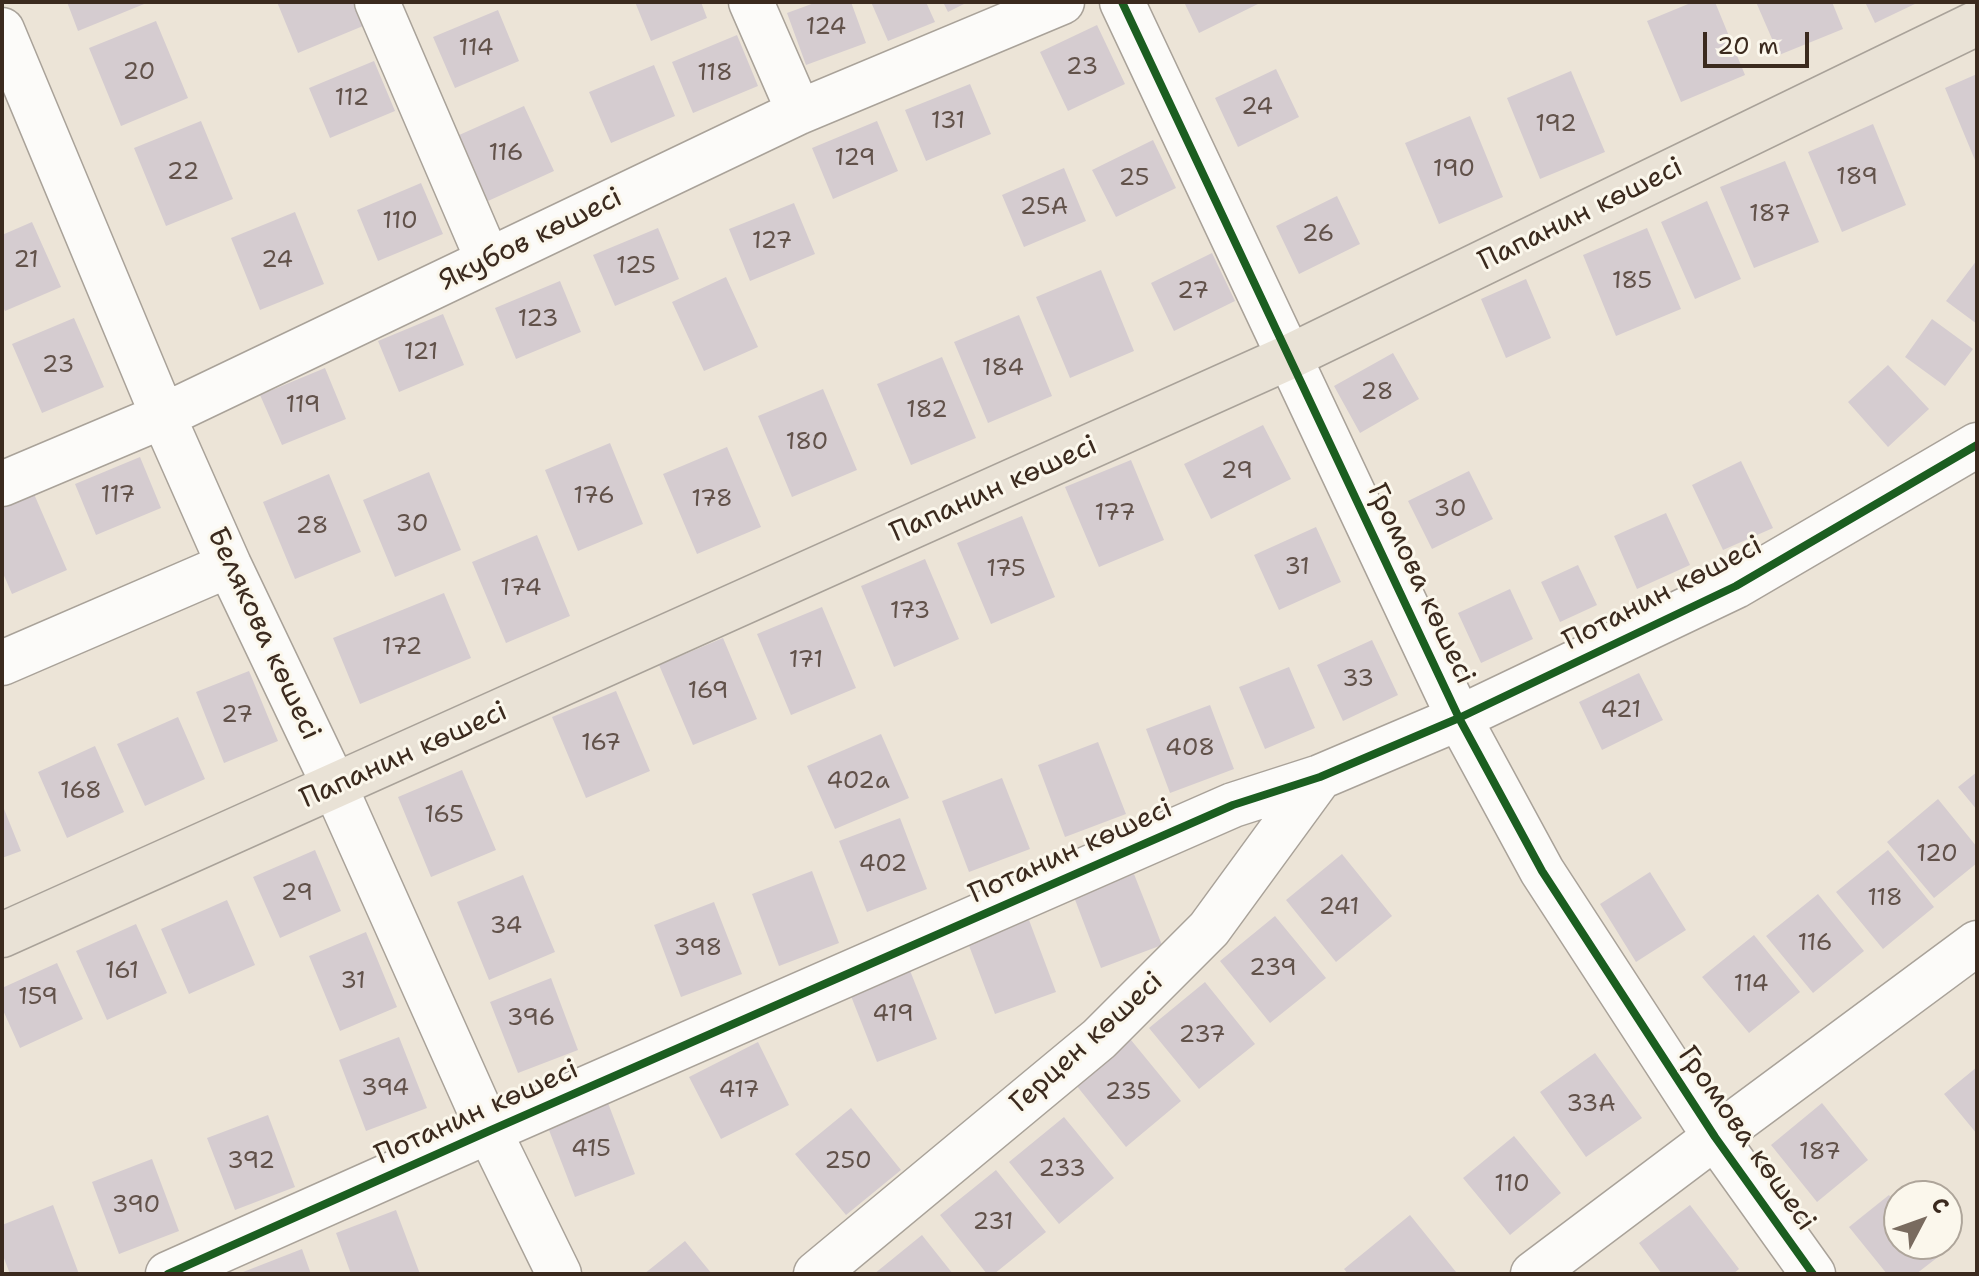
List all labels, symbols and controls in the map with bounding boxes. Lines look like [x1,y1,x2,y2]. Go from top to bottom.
house number: 124 [806,14,846,42]
scale bar [1707,16,1813,66]
text: 20 m [1717,30,1779,62]
house number: 114 [459,35,493,63]
house number: 23 [1066,54,1098,82]
house number: 20 [123,59,155,87]
house number: 118 [697,60,733,88]
house number: 112 [335,85,369,113]
house number: 24 [1241,94,1273,122]
house number: 131 [931,108,965,136]
house number: 192 [1535,111,1577,139]
house number: 116 [488,140,524,168]
house number: 129 [834,145,876,173]
street label: Папанин көшесі [1474,151,1688,279]
house number: 190 [1433,156,1475,184]
house number: 22 [167,159,199,187]
house number: 189 [1836,164,1878,192]
house number: 25 [1118,165,1150,193]
street label: Якубов көшесі [434,181,628,299]
house number: 25А [1020,194,1068,222]
house number: 187 [1749,201,1791,229]
house number: 110 [382,208,418,236]
house number: 26 [1302,221,1334,249]
house number: 127 [752,228,792,256]
house number: 21 [13,247,39,275]
house number: 24 [261,247,293,275]
house number: 125 [616,253,656,281]
house number: 185 [1612,268,1652,296]
house number: 27 [1177,278,1209,306]
house number: 123 [517,306,559,334]
house number: 121 [404,339,438,367]
house number: 23 [42,352,74,380]
house number: 184 [982,355,1024,383]
house number: 28 [1361,379,1393,407]
house number: 119 [285,392,321,420]
house number: 182 [906,397,948,425]
house number: 180 [786,429,828,457]
street label: Папанин көшесі [885,429,1103,551]
house number: 29 [1221,458,1253,486]
street label: Громова көшесі [1359,478,1481,690]
house number: 117 [101,482,135,510]
house number: 176 [573,483,615,511]
house number: 178 [691,486,733,514]
house number: 30 [1433,496,1467,524]
house number: 177 [1095,500,1135,528]
house number: 30 [395,511,429,539]
house number: 28 [296,513,328,541]
street label: Белякова көшесі [199,522,327,746]
street label: Потанин көшесі [1558,529,1768,659]
house number: 31 [1284,554,1310,582]
house number: 175 [986,556,1026,584]
house number: 174 [500,575,542,603]
house number: 173 [890,598,930,626]
house number: 172 [382,634,422,662]
house number: 171 [789,647,823,675]
house number: 33 [1342,666,1374,694]
house number: 169 [688,678,728,706]
street label: Папанин көшесі [295,695,513,817]
house number: 421 [1601,697,1641,725]
house number: 27 [221,702,253,730]
house number: 167 [581,730,621,758]
house number: 408 [1165,735,1215,763]
house number: 402а [826,768,890,796]
house number: 168 [60,778,102,806]
street label: Потанин көшесі [964,792,1178,912]
house number: 165 [424,802,464,830]
house number: 120 [1916,841,1958,869]
house number: 402 [859,851,907,879]
house number: 29 [281,880,313,908]
house number: 118 [1867,885,1903,913]
house number: 241 [1319,894,1359,922]
house number: 34 [490,913,522,941]
house number: 116 [1797,930,1833,958]
house number: 398 [674,935,722,963]
house number: 239 [1249,955,1297,983]
house number: 161 [105,958,139,986]
street label: Герцен көшесі [1004,965,1170,1121]
house number: 31 [340,968,366,996]
house number: 114 [1734,971,1768,999]
house number: 159 [18,984,58,1012]
house number: 419 [872,1001,914,1029]
house number: 396 [507,1005,555,1033]
house number: 237 [1178,1022,1226,1050]
street label: Громова көшесі [1670,1040,1822,1238]
street label: Потанин көшесі [370,1053,584,1173]
house number: 394 [361,1075,409,1103]
house number: 417 [718,1077,760,1105]
house number: 235 [1105,1079,1151,1107]
house number: 33А [1566,1091,1616,1119]
house number: 415 [571,1136,611,1164]
house number: 187 [1799,1139,1841,1167]
house number: 392 [227,1148,275,1176]
house number: 250 [824,1148,872,1176]
house number: 233 [1038,1156,1086,1184]
house number: 110 [1494,1171,1530,1199]
north arrow [1883,1180,1963,1260]
text: С [1925,1191,1955,1220]
house number: 390 [112,1192,160,1220]
house number: 231 [972,1209,1014,1237]

